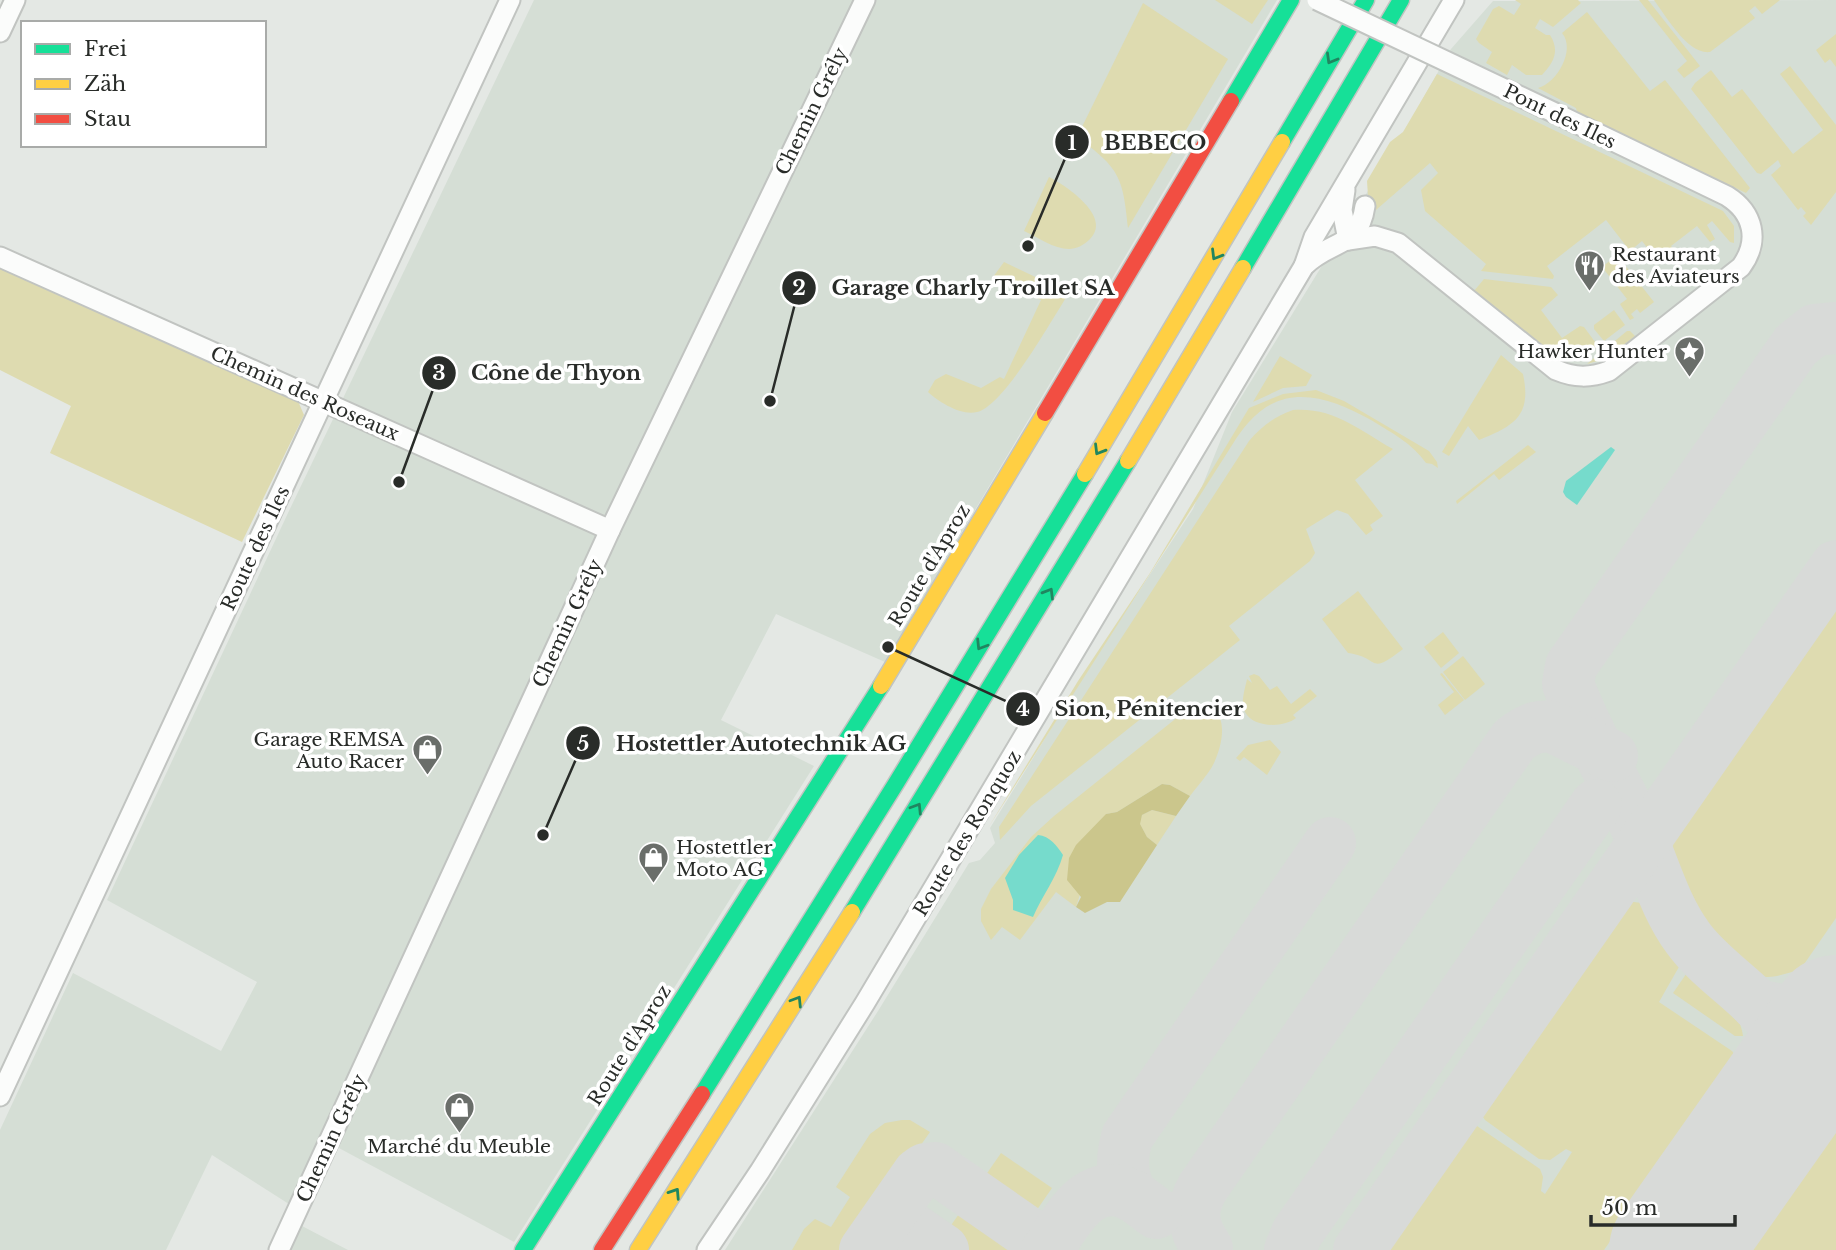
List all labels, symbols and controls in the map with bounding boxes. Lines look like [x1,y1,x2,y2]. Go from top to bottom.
legend [21,21,266,147]
text: Frei [84,36,127,62]
street label: Chemin Grély [771,44,852,179]
one-way arrow [1326,52,1339,64]
text: Zäh [84,71,126,97]
street label: Pont des Iles [1500,79,1620,154]
text: Stau [84,106,131,132]
callout: BEBECO [1055,121,1220,163]
text: 1 [1067,130,1077,156]
text: BEBECO [1104,130,1206,156]
place label: Restaurant des Aviateurs [1612,243,1740,288]
one-way arrow [1211,247,1224,260]
restaurant icon: Restaurant des Aviateurs [1572,248,1606,292]
callout: Garage Charly Troillet SA [781,267,1129,309]
text: 2 [792,275,806,301]
text: Garage Charly Troillet SA [831,275,1116,301]
place icon: Hawker Hunter [1673,334,1707,378]
place label: Hawker Hunter [1517,340,1667,363]
street label: Chemin des Roseaux [207,341,403,446]
callout: Cône de Thyon [422,352,656,394]
text: 3 [432,360,446,386]
text: Cône de Thyon [471,360,641,386]
one-way arrow [1094,443,1107,456]
street label: Route des Iles [217,482,294,614]
street label: Route d'Aproz [884,500,975,630]
street label: Chemin Grély [528,555,607,691]
one-way arrow [1041,587,1054,600]
one-way arrow [977,637,990,650]
callout: Sion, Pénitencier [1005,688,1257,730]
text: 4 [1016,696,1030,722]
text: Sion, Pénitencier [1054,696,1244,722]
callout: Hostettler Autotechnik AG [566,722,922,764]
place label: Garage REMSA Auto Racer [254,728,404,773]
text: 5 [577,731,589,757]
text: Hostettler Autotechnik AG [616,731,907,757]
shop icon: Garage REMSA Auto Racer [410,733,444,777]
street label: Route des Ronquoz [909,746,1026,920]
one-way arrow [909,802,922,815]
place label: Hostettler Moto AG [676,836,773,881]
shop icon: Hostettler Moto AG [636,841,670,885]
street label: Route d'Aproz [583,981,676,1110]
one-way arrow [789,995,802,1008]
street label: Chemin Grély [292,1070,371,1206]
shop icon: Marché du Meuble [442,1090,476,1134]
place label: Marché du Meuble [367,1135,551,1158]
scale bar [1591,1184,1734,1228]
one-way arrow [666,1187,679,1200]
text: 50 m [1602,1195,1658,1221]

